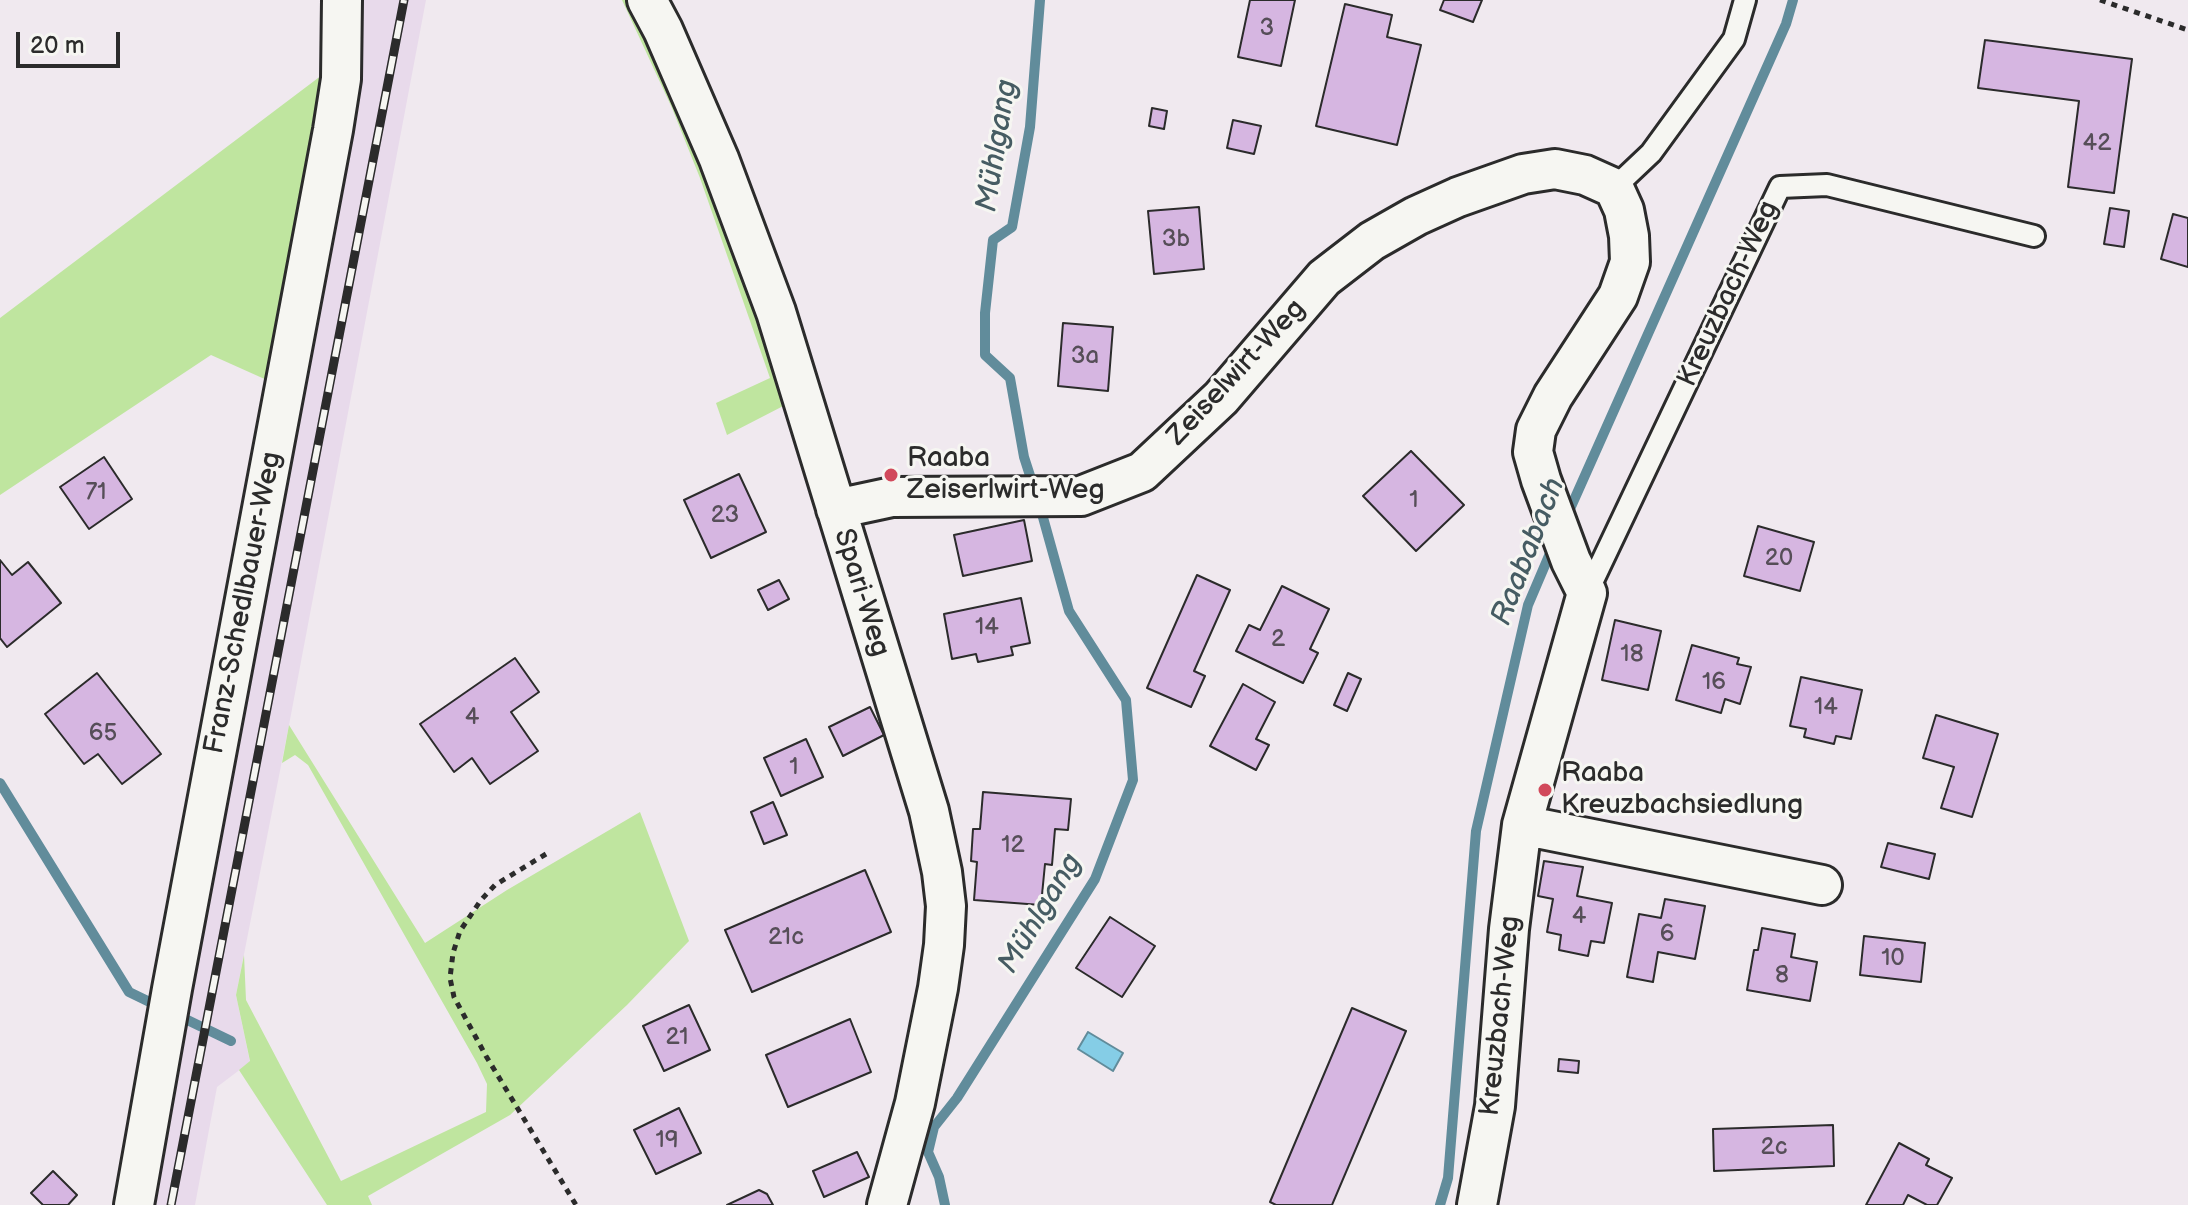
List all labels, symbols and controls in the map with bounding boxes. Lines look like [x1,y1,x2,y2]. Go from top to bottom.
house number: 3 [1260,15,1274,43]
scale bar [20,16,124,66]
text: 20 m [30,31,85,60]
water label: Mühlgang [970,77,1026,215]
house number: 42 [2083,130,2111,158]
street label: Kreuzbach-Weg [1671,196,1787,392]
house number: 3b [1162,226,1190,254]
street label: Zeiselwirt-Weg [1161,293,1313,453]
house number: 3a [1071,343,1099,371]
place label: Raaba Zeiserlwirt-Weg [907,442,1105,508]
street label: Franz-Schedlbauer-Weg [198,449,290,757]
marker: Raaba Zeiserlwirt-Weg [882,466,900,484]
water label: Raababach [1484,473,1574,631]
house number: 71 [85,479,107,507]
house number: 1 [1409,487,1419,515]
house number: 23 [711,502,739,530]
street label: Spari-Weg [826,525,896,661]
house number: 20 [1765,545,1793,573]
house number: 14 [975,614,999,642]
house number: 2 [1271,626,1285,654]
house number: 18 [1620,641,1644,669]
house number: 16 [1702,669,1726,697]
house number: 14 [1814,694,1838,722]
house number: 4 [465,704,479,732]
house number: 65 [89,720,117,748]
house number: 1 [789,754,799,782]
place label: Raaba Kreuzbachsiedlung [1561,757,1803,823]
marker: Raaba Kreuzbachsiedlung [1536,781,1554,799]
house number: 12 [1001,832,1025,860]
water label: Mühlgang [991,848,1091,980]
house number: 4 [1572,903,1586,931]
street label: Kreuzbach-Weg [1474,914,1528,1118]
house number: 6 [1660,921,1674,949]
house number: 21c [768,924,804,952]
house number: 10 [1881,945,1905,973]
house number: 8 [1775,962,1789,990]
house number: 21 [665,1024,689,1052]
house number: 19 [655,1127,679,1155]
house number: 2c [1761,1134,1787,1162]

